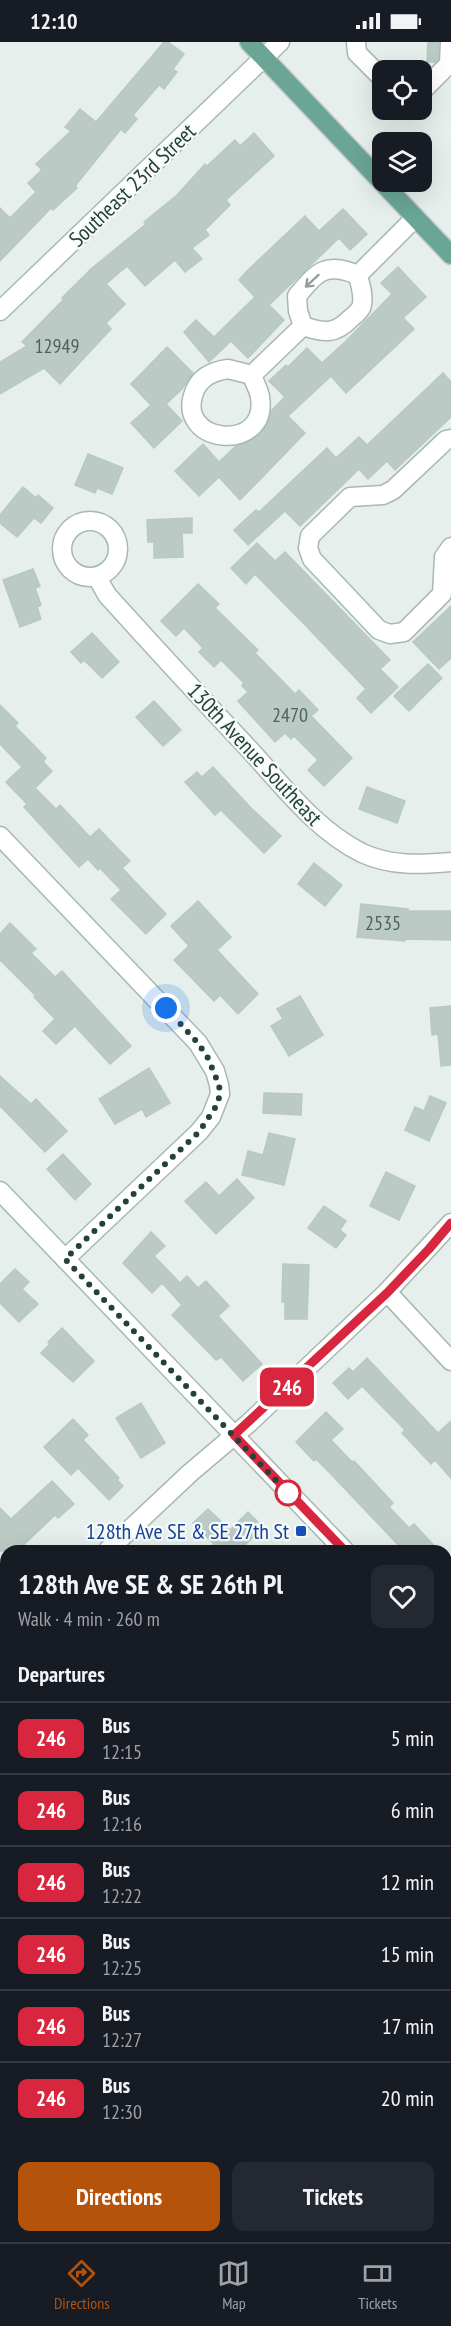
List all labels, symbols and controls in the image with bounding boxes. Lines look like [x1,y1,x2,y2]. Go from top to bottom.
text: 12:10 [30,7,78,35]
map controls [372,60,432,192]
button: locate [372,60,432,120]
street label: Southeast 23rd Street [63,117,201,253]
button: layers [372,132,432,192]
one-way arrow [304,274,319,288]
house number: 12949 [35,333,80,359]
street label: 130th Avenue Southeast [182,677,328,831]
house number: 2470 [272,702,308,728]
house number: 2535 [365,910,401,936]
your location [151,993,181,1023]
line badge: 246 [252,1368,322,1406]
text: 246 [272,1374,302,1401]
unlabelled marker [275,1480,301,1506]
place label: 128th Ave SE & SE 27th St [86,1517,289,1545]
marker: 128th Ave SE & SE 27th St [294,1524,308,1538]
text: 128th Ave SE & SE 26th Pl [18,1565,283,1602]
button: heart [371,1565,434,1628]
text: Walk · 4 min · 260 m [18,1606,160,1632]
text: Departures [18,1660,105,1688]
text: Bus [102,1711,130,1739]
text: 5 min [391,1724,434,1752]
text: 246 [36,1725,66,1752]
text: 12:15 [102,1739,142,1765]
text: Bus [102,1783,130,1811]
text: 6 min [391,1796,434,1824]
text: 246 [36,1797,66,1824]
text: 12:16 [102,1811,142,1837]
text: Bus [102,1855,130,1883]
text: 12 min [381,1868,434,1896]
text: 246 [36,1869,66,1896]
text: 12:22 [102,1883,142,1909]
text: Bus [102,1927,130,1955]
text: 15 min [381,1940,434,1968]
text: 246 [36,1941,66,1968]
text: 12:25 [102,1955,142,1981]
text: Bus [102,1999,130,2027]
text: 17 min [382,2012,434,2040]
text: 246 [36,2013,66,2040]
text: 12:27 [102,2027,142,2053]
text: Bus [102,2071,130,2099]
text: 20 min [381,2084,434,2112]
text: 246 [36,2085,66,2112]
text: 12:30 [102,2099,142,2125]
button: Directions [18,2162,220,2231]
button: Tickets [232,2162,434,2231]
tab: Directions [54,2257,110,2313]
tab: Map [217,2257,250,2313]
tab: Tickets [358,2257,397,2313]

